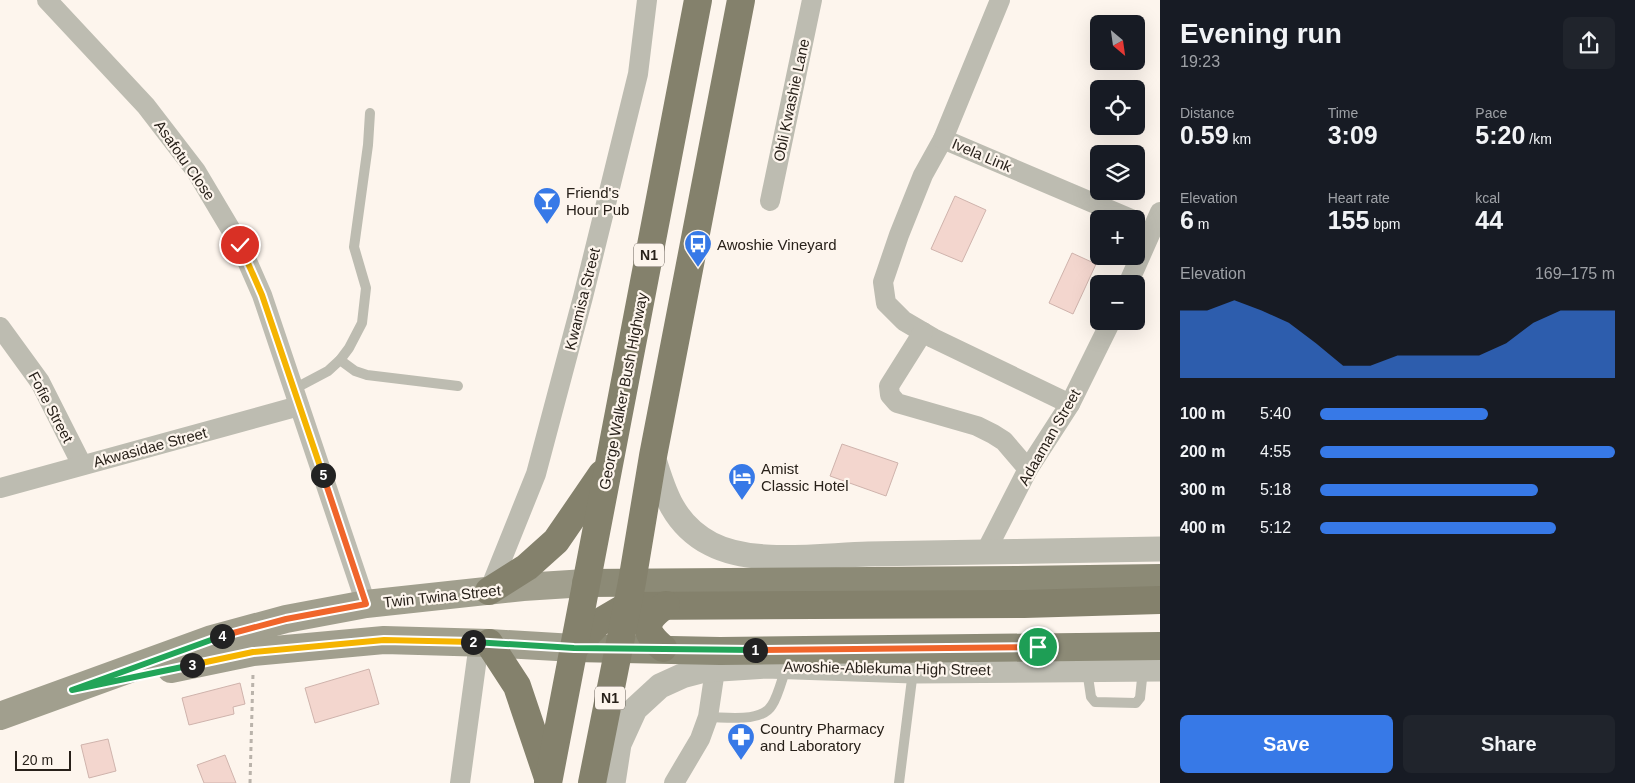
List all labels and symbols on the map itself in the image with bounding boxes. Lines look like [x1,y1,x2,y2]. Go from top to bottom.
north arrow [1090,15,1145,70]
street label: Obli Kwashie Lane [770,37,812,163]
street label: Asafotu Close [151,117,219,203]
street label: Ivela Link [950,135,1015,175]
place label: Friend's Hour Pub [566,184,629,218]
bar icon: Friend's Hour Pub [532,186,562,225]
pin [219,224,261,266]
bus stop icon: Awoshie Vineyard [683,229,713,268]
place label: Awoshie Vineyard [717,236,837,253]
road number: N1 [634,244,664,266]
street label: Kwamisa Street [561,245,603,352]
street label: George Walker Bush Highway [596,291,651,491]
street label: Fofie Street [25,369,77,446]
street label: Adaaman Street [1015,385,1084,488]
street label: Akwasidae Street [91,423,209,470]
place label: Amist Classic Hotel [761,460,849,494]
pin: 5 [310,462,336,488]
hotel icon: Amist Classic Hotel [727,462,757,501]
street label: Twin Twina Street [382,581,502,611]
pin: 4 [210,624,234,648]
pin [1017,626,1059,668]
pin: 2 [460,630,486,654]
pin: 1 [742,638,768,662]
pin: 3 [180,652,204,678]
street label: Awoshie-Ablekuma High Street [783,658,992,678]
road number: N1 [595,686,625,710]
place label: Country Pharmacy and Laboratory [760,720,885,754]
pharmacy icon: Country Pharmacy and Laboratory [726,722,756,761]
scale bar [15,748,71,771]

